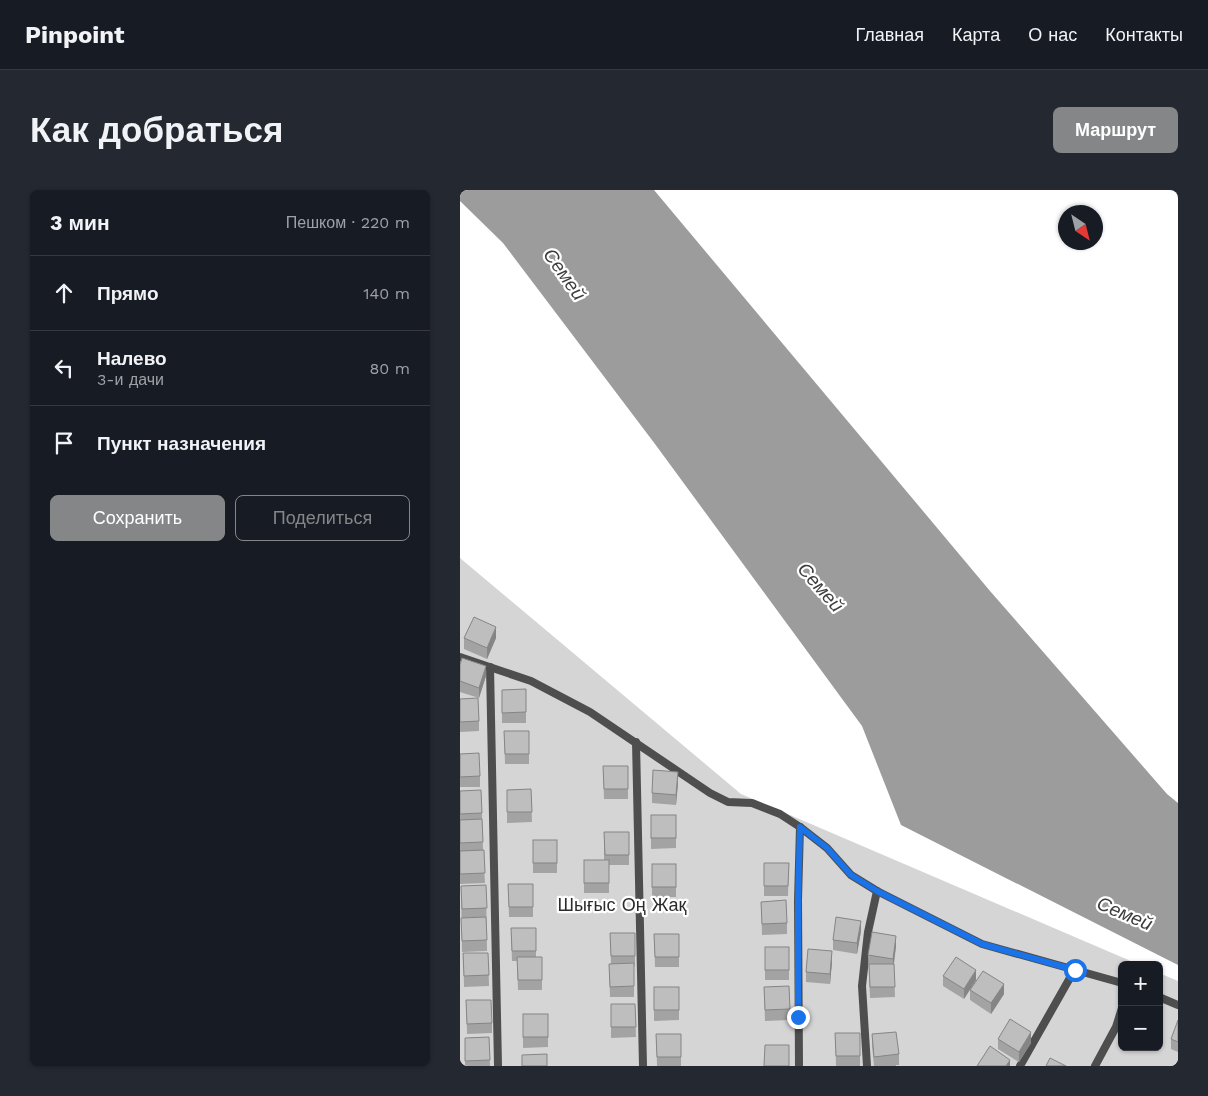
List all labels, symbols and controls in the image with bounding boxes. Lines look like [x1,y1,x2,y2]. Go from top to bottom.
text: Pinpoint [25,21,125,49]
text: Главная [855,24,924,45]
text: Карта [952,24,1000,45]
text: О нас [1028,24,1077,45]
text: Контакты [1105,24,1183,45]
button: Маршрут [1053,107,1178,153]
text: Как добраться [30,109,283,151]
north arrow [1058,205,1103,250]
text: 3 мин [50,210,110,235]
text: Пешком · 220 m [286,213,410,232]
water label: Семей [538,244,591,305]
icon: ahead [50,279,78,307]
text: Прямо [97,282,159,305]
text: 140 m [363,284,410,303]
text: Налево [97,347,167,370]
icon: left [50,354,78,382]
text: 80 m [369,359,410,378]
text: 3-и дачи [97,370,164,389]
icon: arrive [50,429,78,457]
text: Пункт назначения [97,432,266,455]
button: Сохранить [50,495,225,541]
button: Поделиться [235,495,410,541]
water label: Семей [793,558,849,617]
water label: Семей [1094,891,1156,936]
park label: Шығыс Оң Жақ [558,894,687,915]
route start [1064,959,1087,982]
map controls [1118,961,1163,1051]
button: + [1118,961,1163,1006]
route end [787,1006,810,1029]
button: − [1118,1006,1163,1051]

